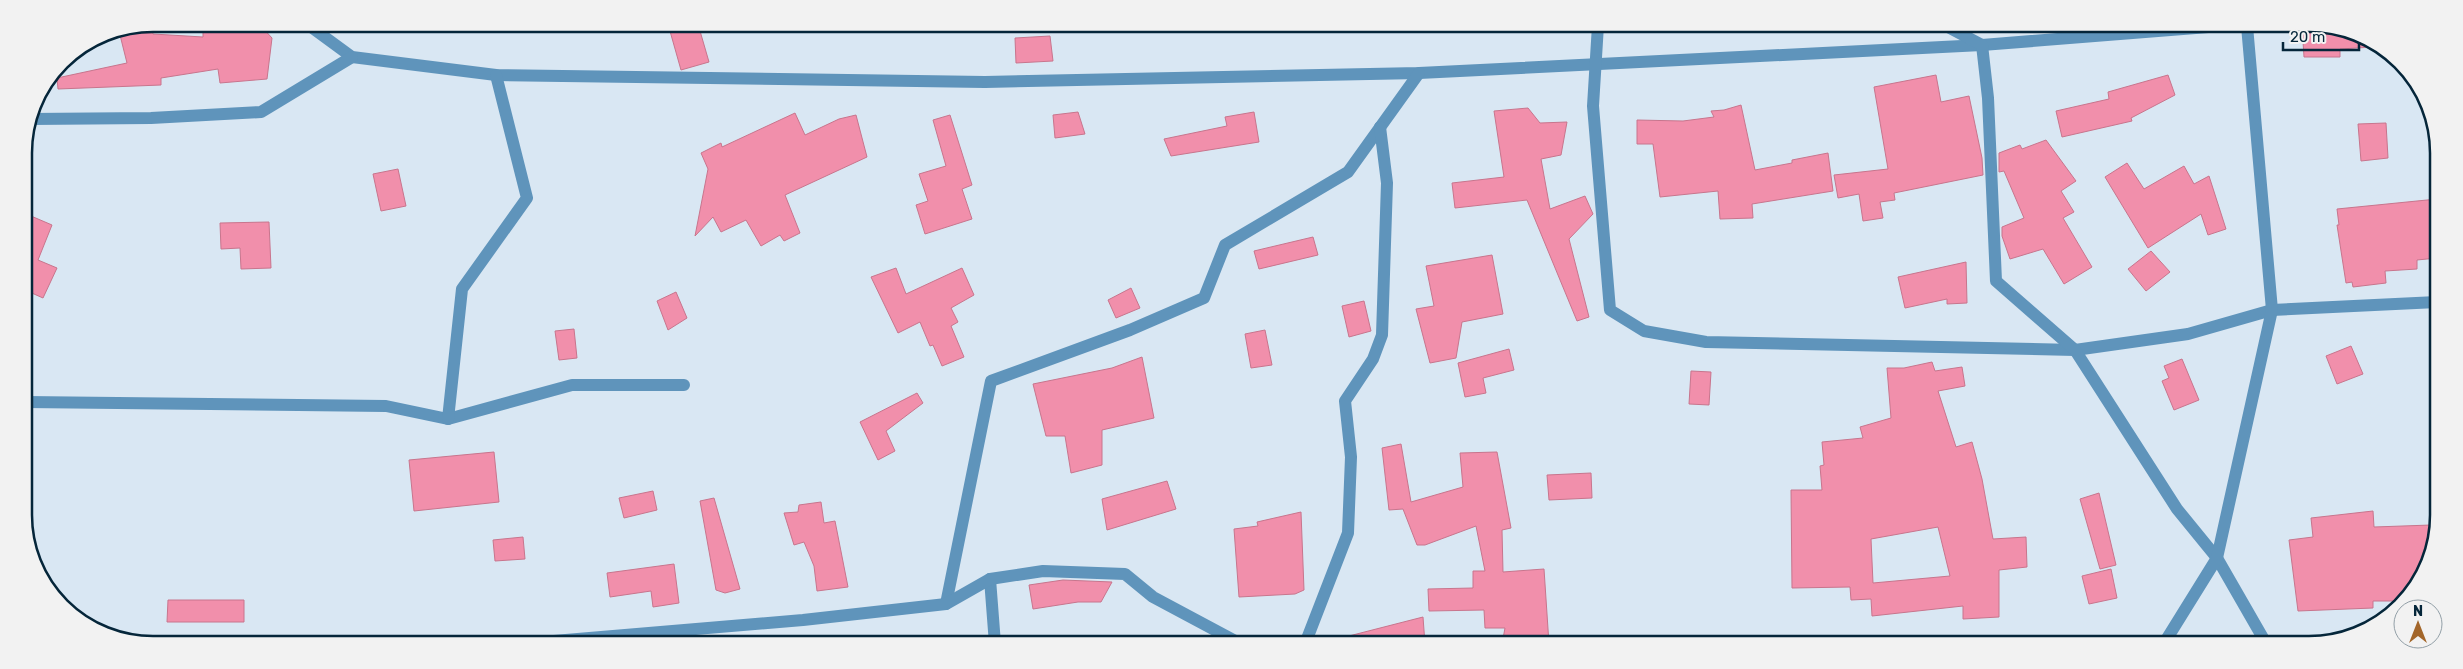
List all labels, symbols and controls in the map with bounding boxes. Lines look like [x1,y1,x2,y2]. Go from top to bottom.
scale bar [2283,20,2359,52]
text: 20 m [2290,28,2325,46]
north arrow [2393,599,2443,649]
text: N [2413,603,2423,620]

